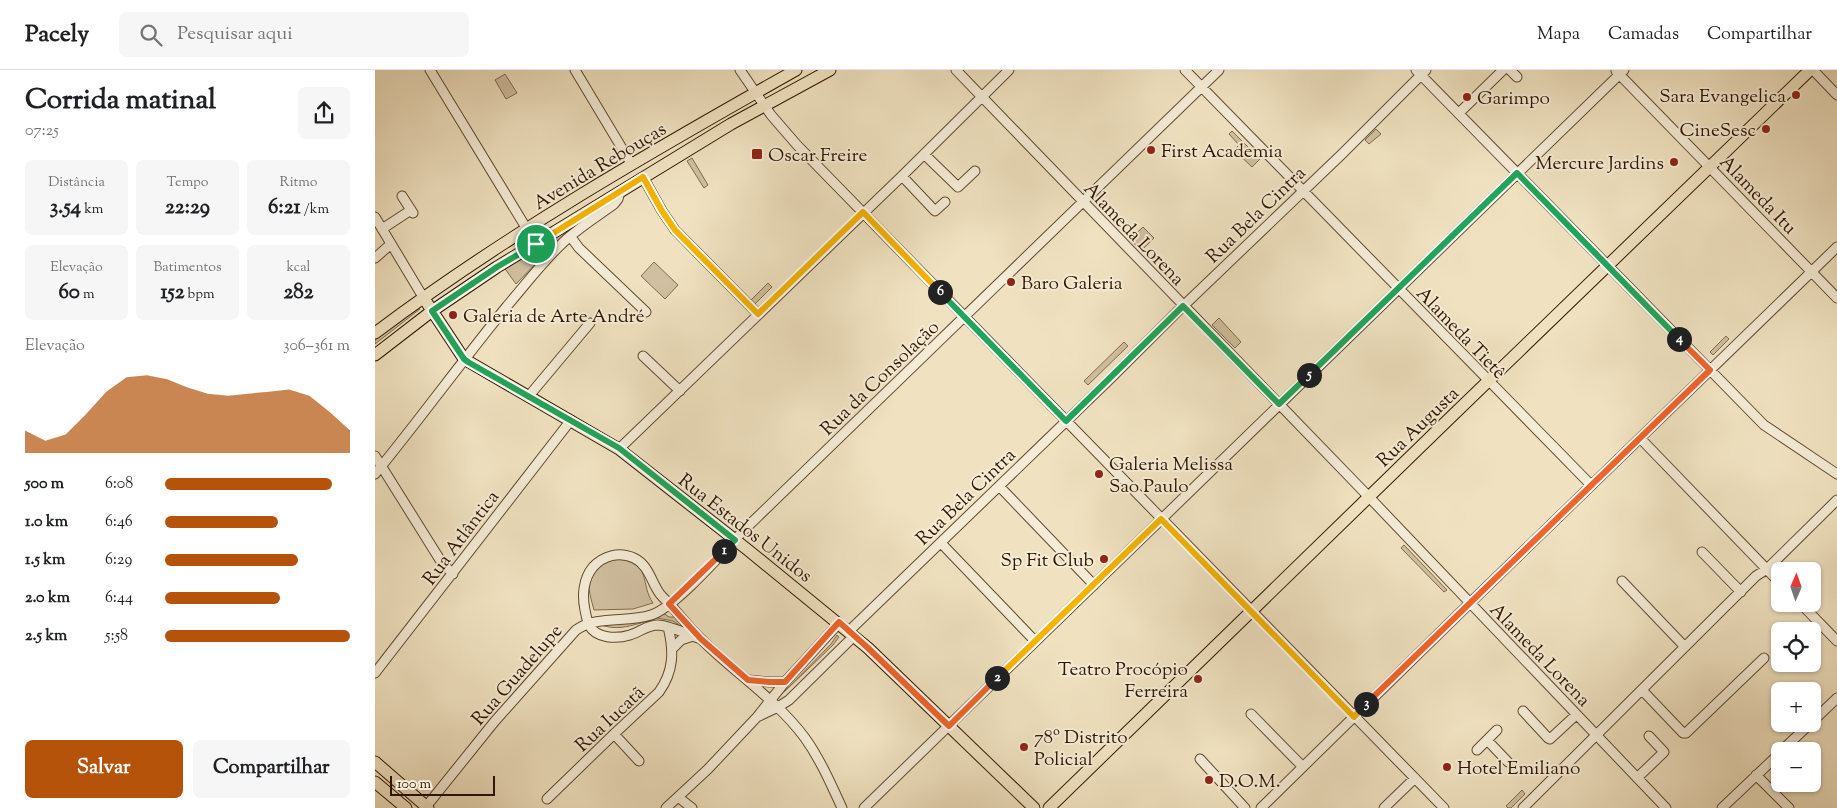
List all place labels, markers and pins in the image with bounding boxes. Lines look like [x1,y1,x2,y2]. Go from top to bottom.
place label: Sara Evangelica [1659,84,1786,111]
place label: Garimpo [1477,86,1550,113]
marker: Sara Evangelica [1790,89,1802,101]
marker: Garimpo [1461,91,1473,103]
place label: CineSesc [1679,118,1756,145]
marker: CineSesc [1760,123,1772,135]
place label: First Academia [1161,139,1283,166]
place label: Oscar Freire [768,143,868,170]
marker: First Academia [1145,144,1157,156]
marker: Oscar Freire [750,147,764,161]
place label: Mercure Jardins [1535,151,1664,178]
marker: Mercure Jardins [1668,156,1680,168]
pin [515,223,557,265]
place label: Baro Galeria [1021,271,1123,298]
marker: Baro Galeria [1005,276,1017,288]
pin: 6 [927,280,953,304]
place label: Galeria de Arte André [463,304,645,331]
marker: Galeria de Arte André [447,309,459,321]
pin: 4 [1667,326,1691,352]
pin: 5 [1297,362,1321,388]
place label: Galeria Melissa Sao Paulo [1109,452,1233,501]
marker: Galeria Melissa Sao Paulo [1093,468,1105,480]
pin: 1 [711,538,737,564]
place label: Sp Fit Club [1000,548,1094,575]
marker: Sp Fit Club [1098,553,1110,565]
place label: Teatro Procópio Ferreira [1058,657,1188,706]
pin: 2 [985,666,1009,690]
marker: Teatro Procópio Ferreira [1192,673,1204,685]
pin: 3 [1353,692,1379,716]
place label: 78º Distrito Policial [1034,725,1128,774]
marker: 78º Distrito Policial [1018,741,1030,753]
place label: Hotel Emiliano [1457,756,1580,783]
marker: Hotel Emiliano [1441,761,1453,773]
place label: D.O.M. [1219,769,1281,796]
marker: D.O.M. [1203,774,1215,786]

